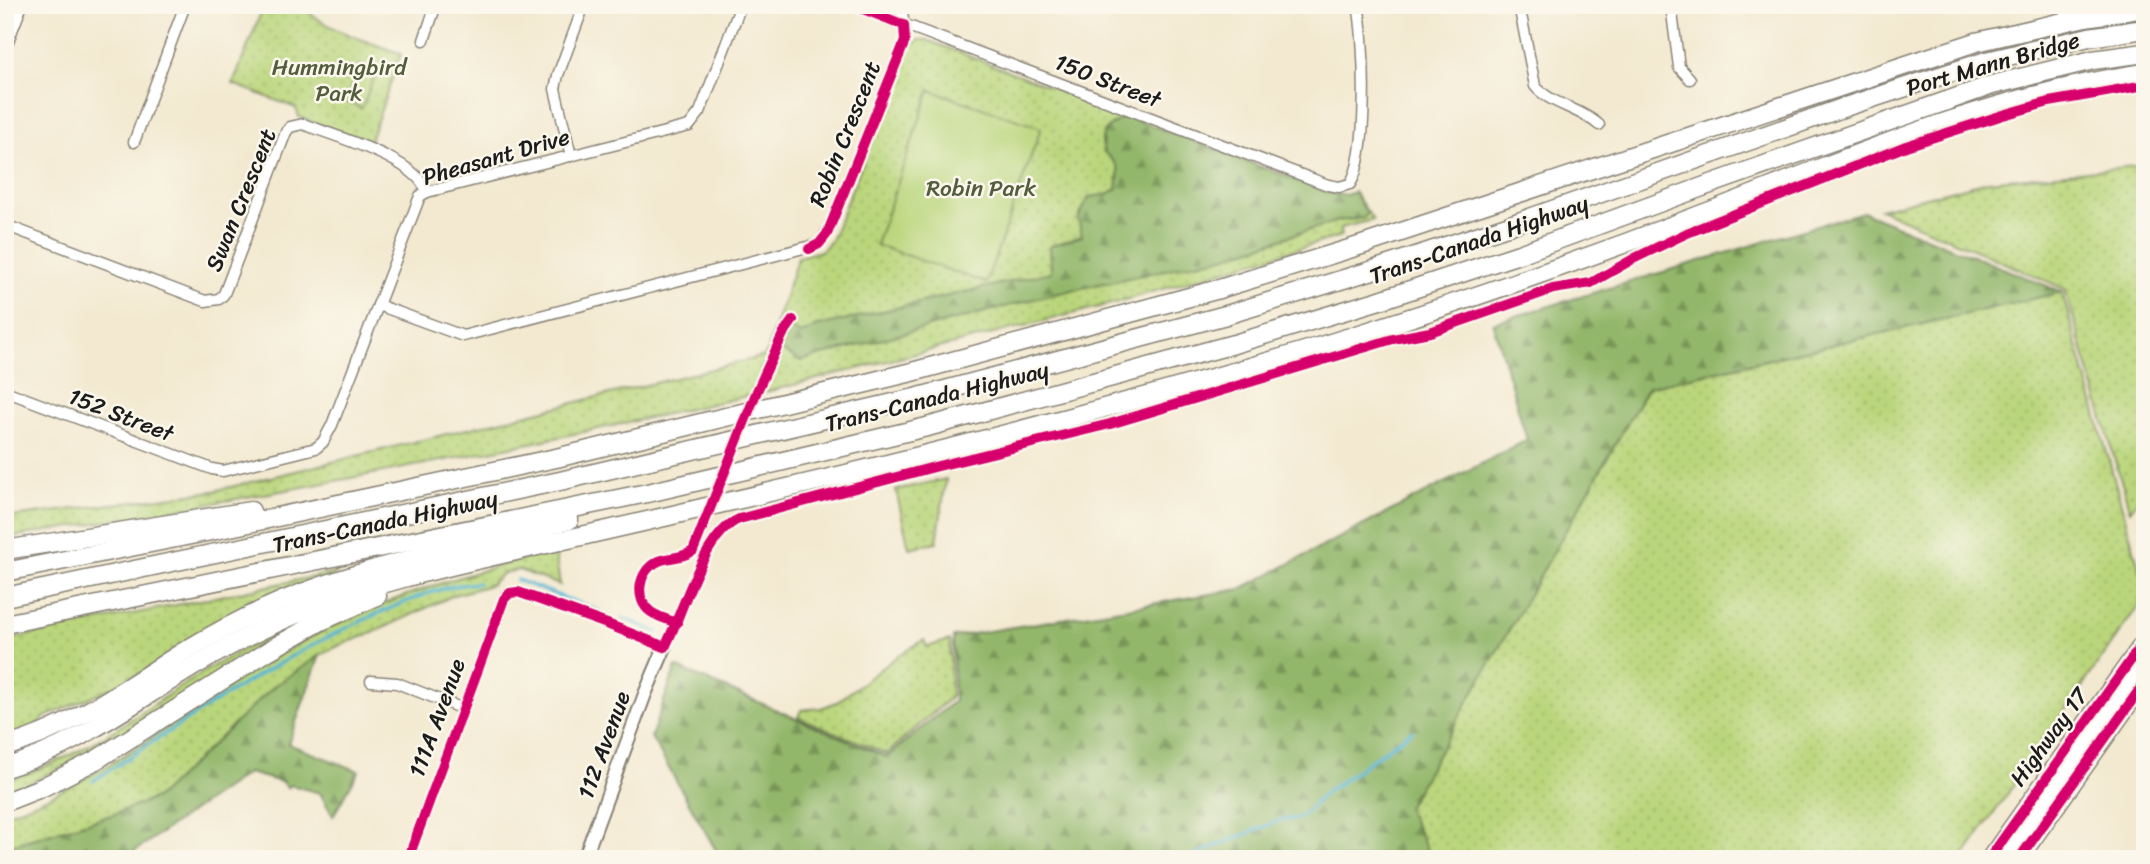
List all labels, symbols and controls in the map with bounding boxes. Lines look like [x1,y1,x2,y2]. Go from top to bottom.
street label: Port Mann Bridge [1901,20,2085,108]
street label: 150 Street [1049,42,1169,121]
park label: Hummingbird Park [272,47,408,114]
street label: Robin Crescent [797,55,893,213]
street label: Pheasant Drive [417,116,575,198]
street label: Swan Crescent [194,122,288,278]
park label: Robin Park [926,168,1037,209]
street label: Trans-Canada Highway [1364,183,1594,297]
street label: Trans-Canada Highway [821,349,1053,445]
street label: 152 Street [62,376,181,454]
street label: Trans-Canada Highway [269,478,502,566]
street label: 111A Avenue [397,653,477,783]
street label: Highway 17 [1999,677,2100,795]
street label: 112 Avenue [566,685,642,805]

